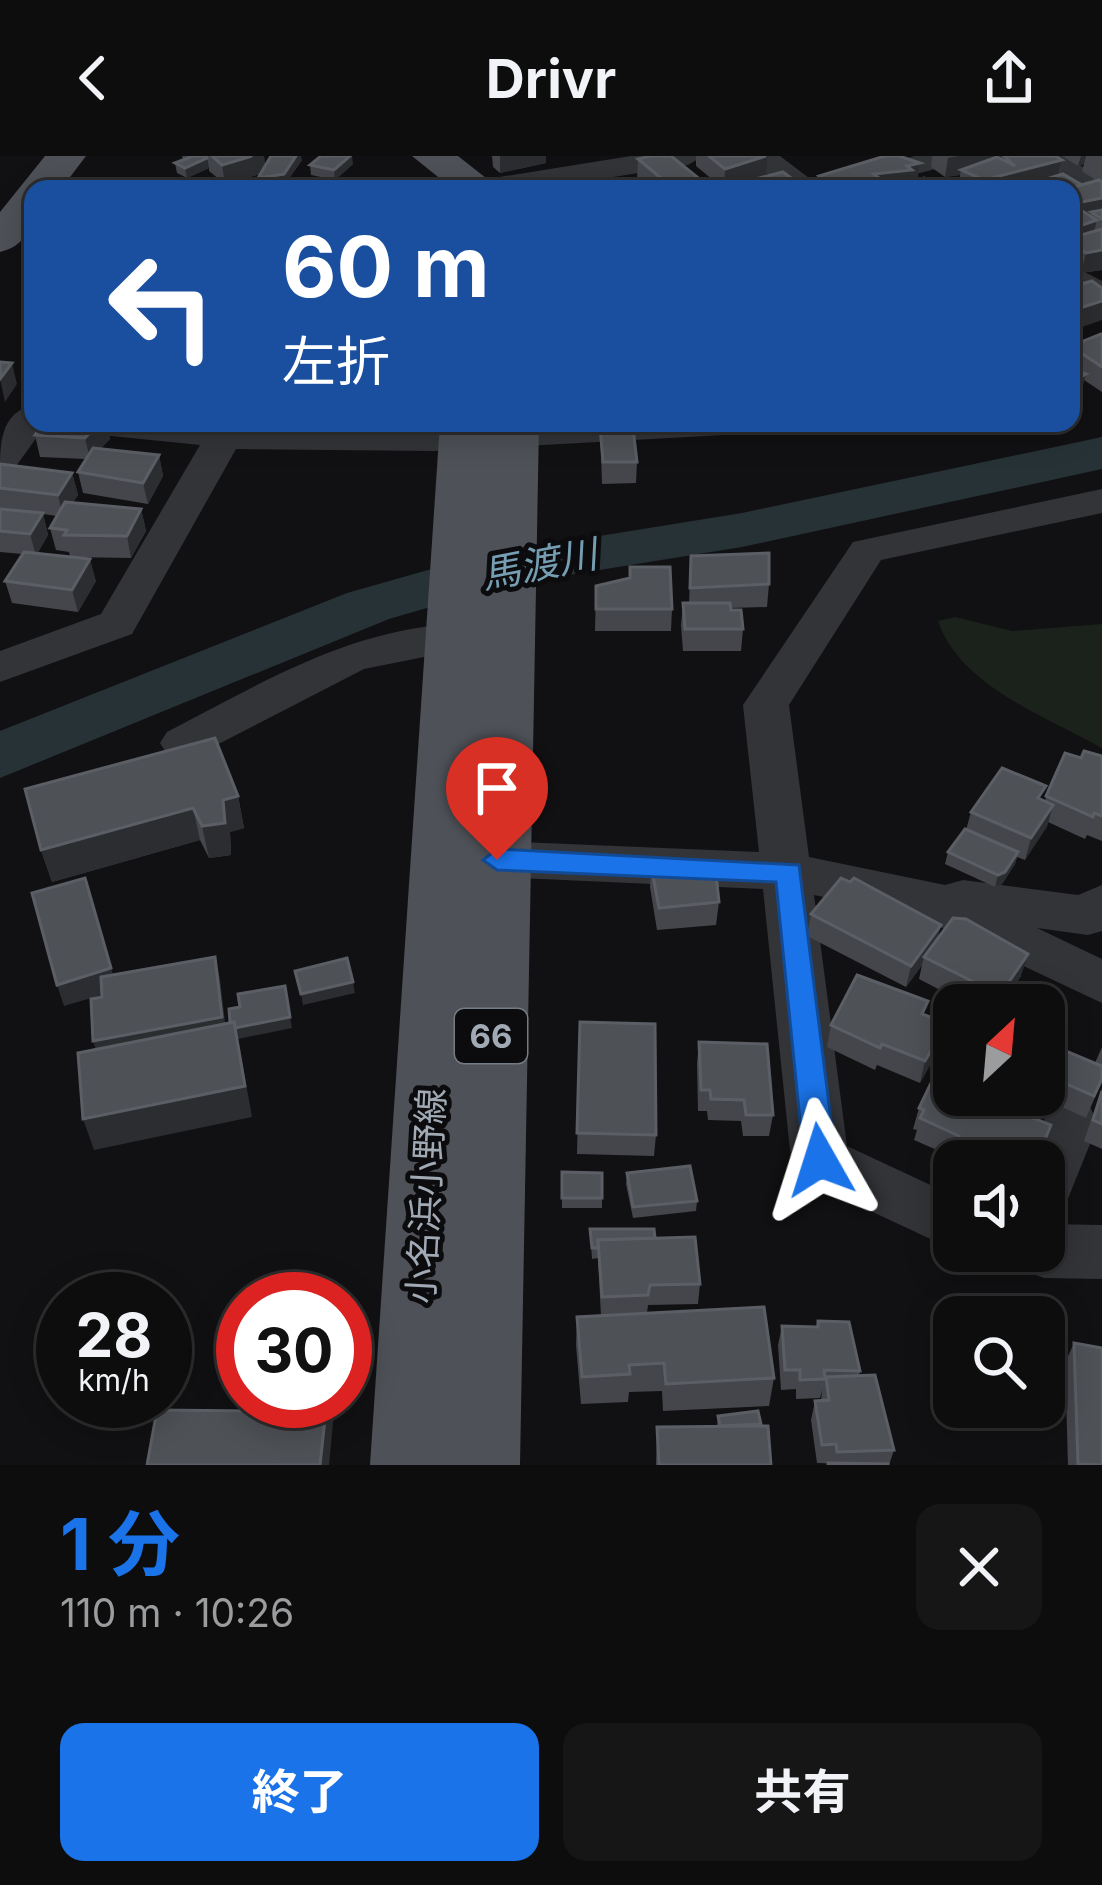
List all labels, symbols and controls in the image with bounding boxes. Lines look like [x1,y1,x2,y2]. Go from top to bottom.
icon: back [60,45,126,111]
icon: share [976,45,1042,111]
text: Drivr [486,46,616,111]
text: 60 m [282,216,490,317]
icon: left [84,228,240,384]
text: 左折 [282,329,390,394]
water label: 馬渡川 [477,529,605,598]
pin [446,737,548,860]
icon: arrive [464,755,530,821]
north arrow [933,984,1065,1116]
map controls [933,984,1065,1428]
road number: 66 [455,1009,527,1063]
street label: 小名浜小野線 [398,1087,454,1305]
position arrow [757,1097,883,1223]
button: sound [933,1140,1065,1272]
speed limit sign: 30 [216,1272,372,1428]
button: search [933,1296,1065,1428]
text: 28 [76,1299,152,1371]
text: km/h [78,1362,150,1398]
text: 1 分 [60,1500,180,1587]
button: close [916,1504,1042,1630]
text: 110 m · 10:26 [60,1589,294,1636]
button: 終了 [60,1723,539,1861]
button: 共有 [563,1723,1042,1861]

